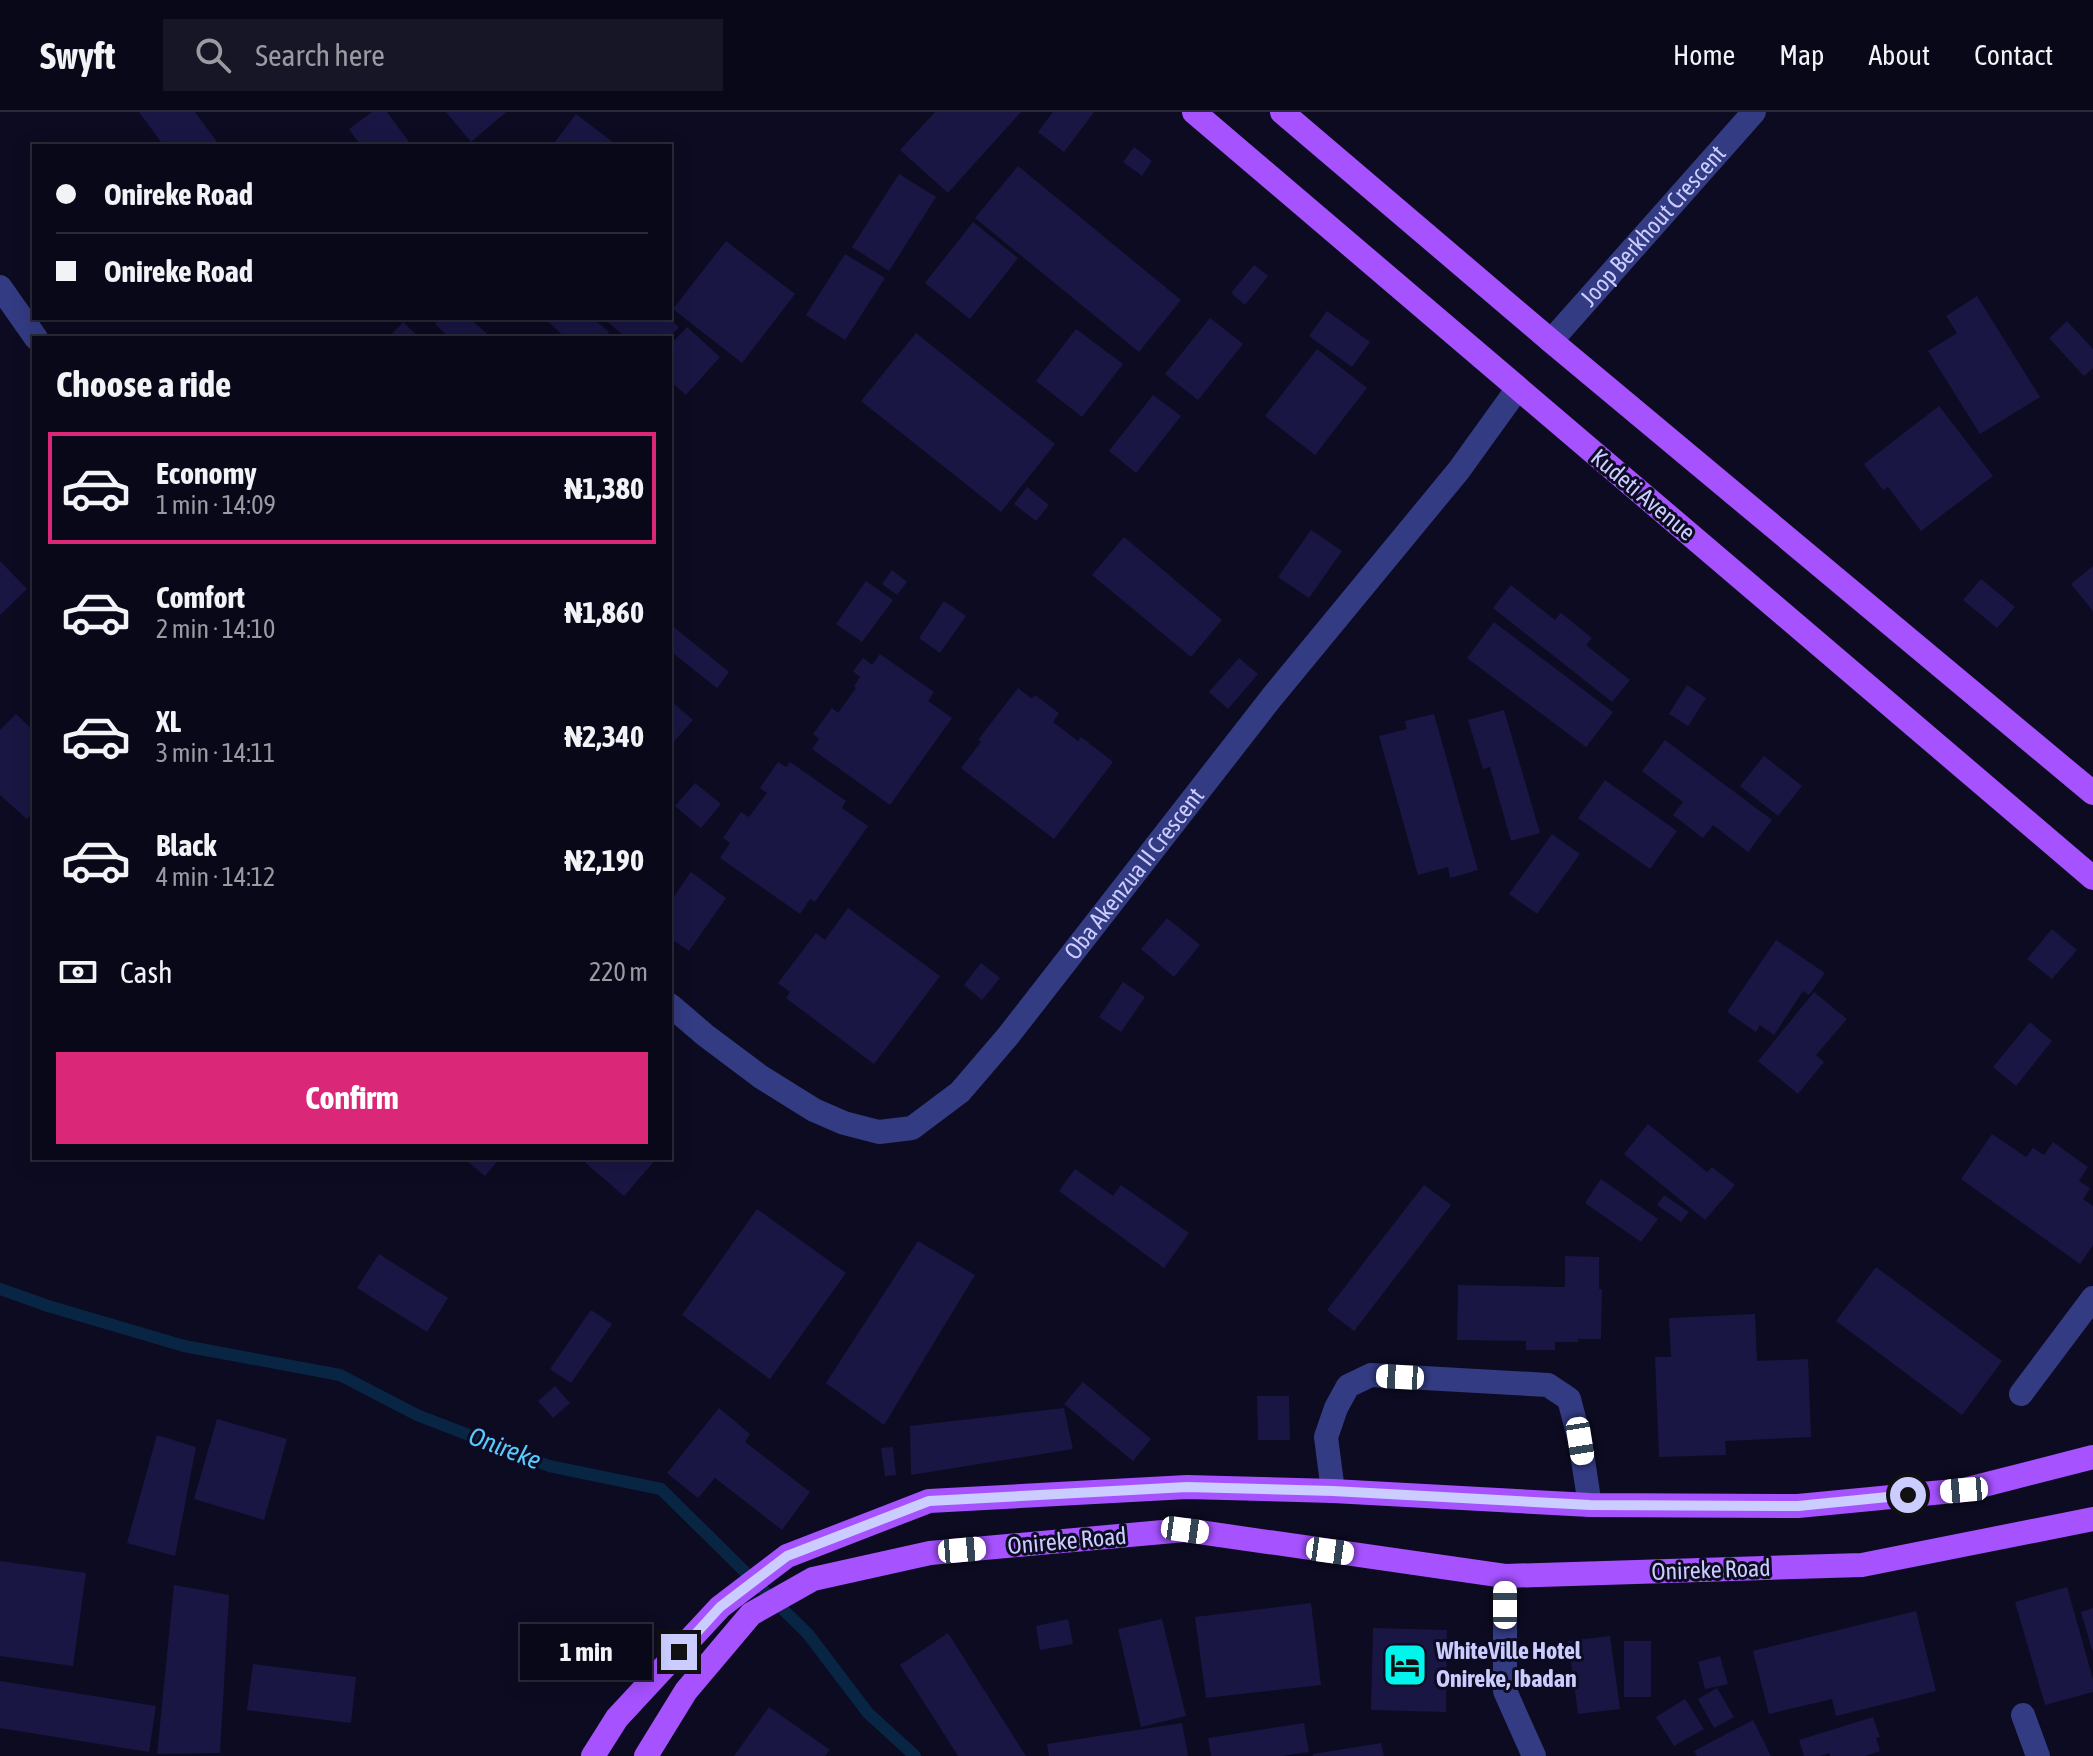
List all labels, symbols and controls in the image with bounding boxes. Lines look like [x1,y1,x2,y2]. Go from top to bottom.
search box [163,19,723,91]
icon: search [191,33,235,77]
text: Swyft [40,34,115,77]
text: Search here [255,38,385,72]
text: Home [1673,39,1735,71]
text: Map [1779,39,1824,71]
text: About [1868,39,1930,71]
text: Contact [1974,39,2053,71]
street label: Joop Berkhout Crescent [1575,140,1731,311]
text: Onireke Road [104,177,253,211]
text: Onireke Road [104,254,253,288]
text: Choose a ride [56,363,231,405]
street label: Kudeti Avenue [1586,443,1701,546]
icon: car [60,452,132,524]
text: Economy [156,456,257,490]
text: ₦1,380 [565,471,644,505]
text: 1 min · 14:09 [156,490,276,520]
icon: car [60,576,132,648]
text: Comfort [156,580,245,614]
text: ₦1,860 [565,595,644,629]
text: 2 min · 14:10 [156,614,275,644]
icon: car [60,700,132,772]
text: XL [156,704,181,738]
text: ₦2,340 [565,719,644,753]
text: 3 min · 14:11 [156,738,275,768]
street label: Oba Akenzua II Crescent [1059,782,1209,965]
icon: car [60,824,132,896]
text: Black [156,828,216,862]
text: ₦2,190 [565,843,644,877]
text: 4 min · 14:12 [156,862,275,892]
icon: cash [56,950,100,994]
text: Cash [120,955,173,989]
text: 220 m [589,957,648,987]
button: Confirm [56,1052,648,1144]
car [1375,1364,1425,1390]
car [1564,1415,1596,1467]
water label: Onireke [465,1421,545,1475]
car [1939,1476,1989,1504]
route start [1890,1477,1926,1513]
car [1160,1515,1210,1545]
street label: Onireke Road [1006,1522,1128,1559]
car [937,1536,987,1564]
car [1305,1536,1355,1566]
street label: Onireke Road [1651,1554,1771,1585]
car [1493,1581,1517,1629]
callout: 1 min [519,1624,651,1680]
route end [661,1634,697,1670]
text: 1 min [559,1637,613,1667]
place label: WhiteVille Hotel Onireke, Ibadan [1435,1637,1582,1692]
hotel icon: WhiteVille Hotel Onireke, Ibadan [1381,1641,1429,1689]

